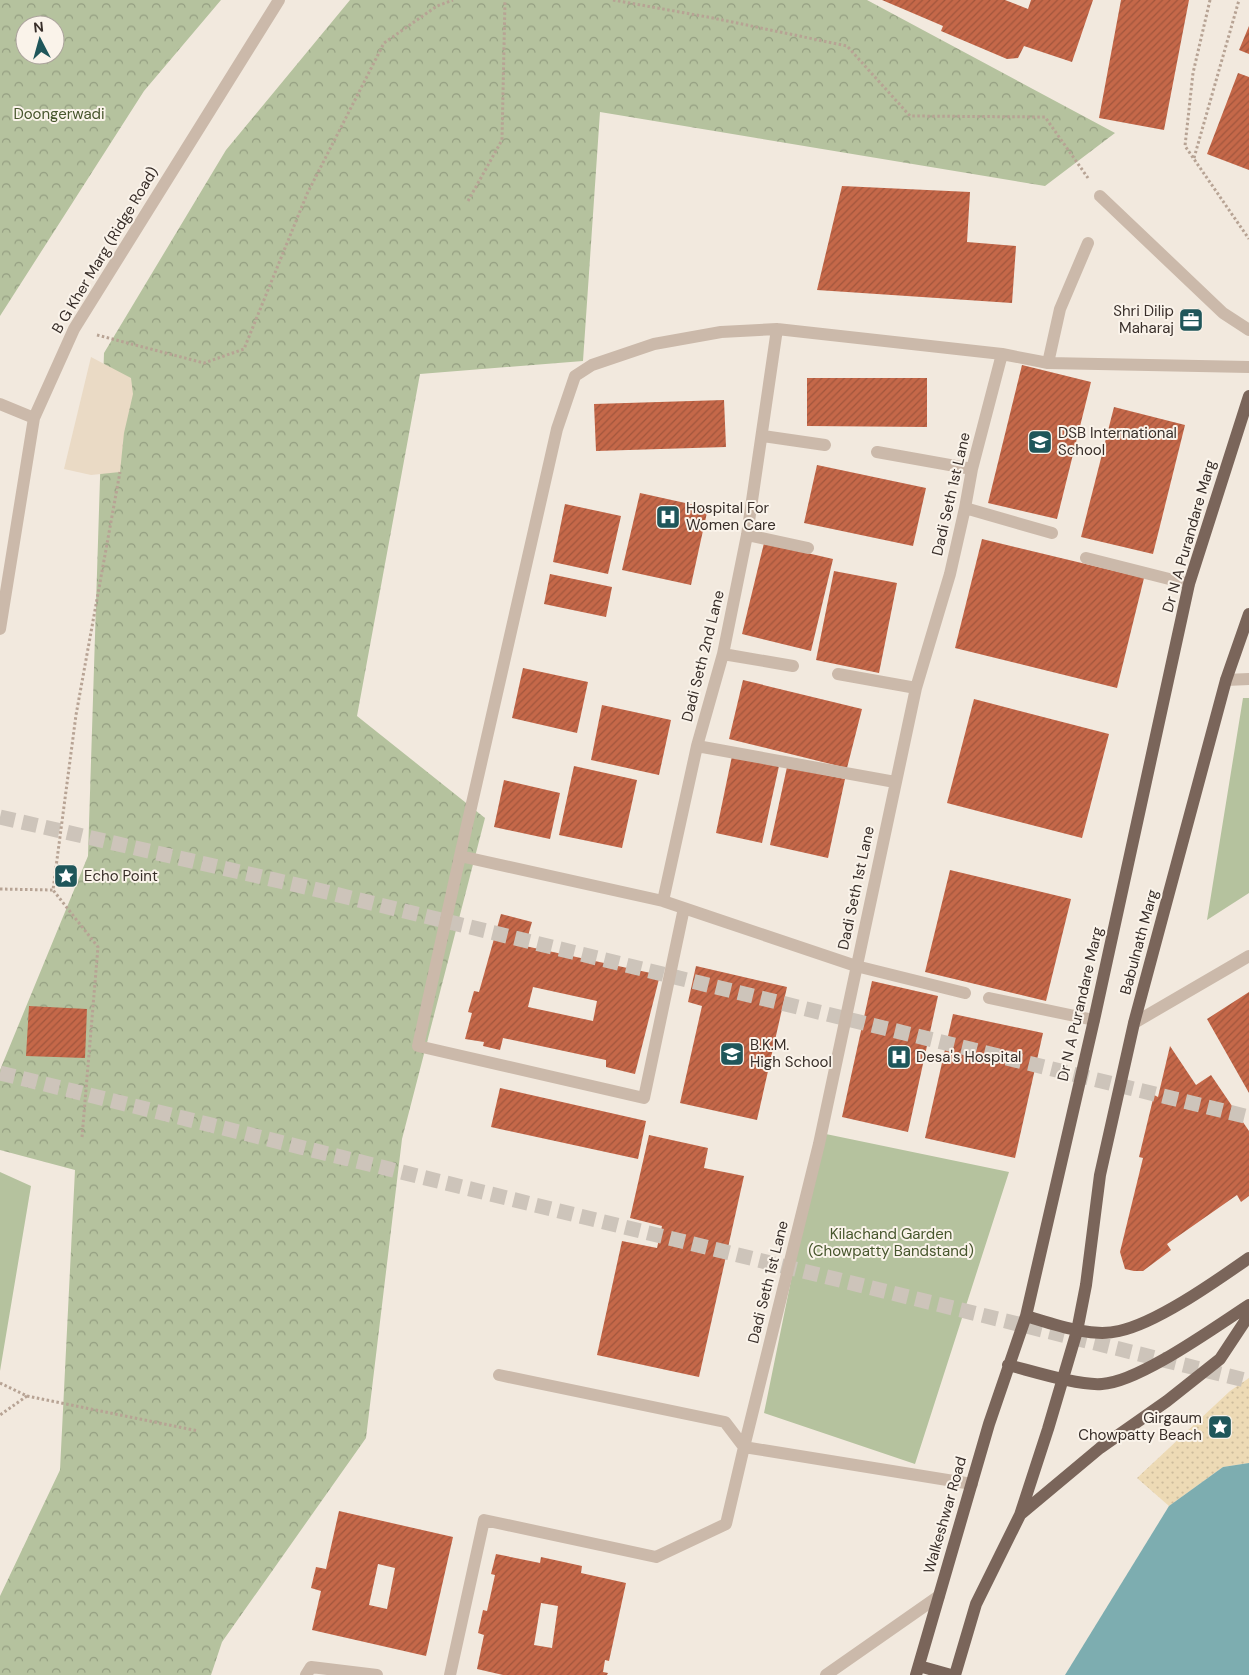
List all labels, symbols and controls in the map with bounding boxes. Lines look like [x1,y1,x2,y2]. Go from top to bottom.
north arrow [15,15,65,65]
text: N [33,18,45,37]
park label: Doongerwadi [13,104,105,124]
street label: B G Kher Marg (Ridge Road) [47,163,163,337]
place label: Shri Dilip Maharaj [1113,301,1174,338]
office icon: Shri Dilip Maharaj [1178,307,1204,333]
place label: DSB International School [1058,423,1177,460]
school or university icon: DSB International School [1027,429,1053,455]
street label: Dadi Seth 1st Lane [927,430,975,558]
street label: Dr N A Purandare Marg [1158,457,1220,615]
place label: Hospital For Women Care [686,498,776,535]
hospital icon: Hospital For Women Care [655,504,681,530]
street label: Dadi Seth 2nd Lane [677,588,729,724]
street label: Dadi Seth 1st Lane [833,824,879,952]
place icon: Echo Point [53,863,79,889]
place label: Echo Point [84,866,158,886]
street label: Babulnath Marg [1115,887,1163,997]
street label: Dr N A Purandare Marg [1053,925,1107,1083]
place label: B.K.M. High School [750,1035,832,1072]
school or university icon: B.K.M. High School [719,1041,745,1067]
hospital icon: Desa's Hospital [886,1044,912,1070]
place label: Desa's Hospital [916,1047,1021,1067]
street label: Dadi Seth 1st Lane [743,1219,793,1345]
park label: Kilachand Garden (Chowpatty Bandstand) [808,1224,974,1261]
place label: Girgaum Chowpatty Beach [1078,1408,1202,1445]
place icon: Girgaum Chowpatty Beach [1207,1414,1233,1440]
street label: Walkeshwar Road [919,1454,971,1576]

